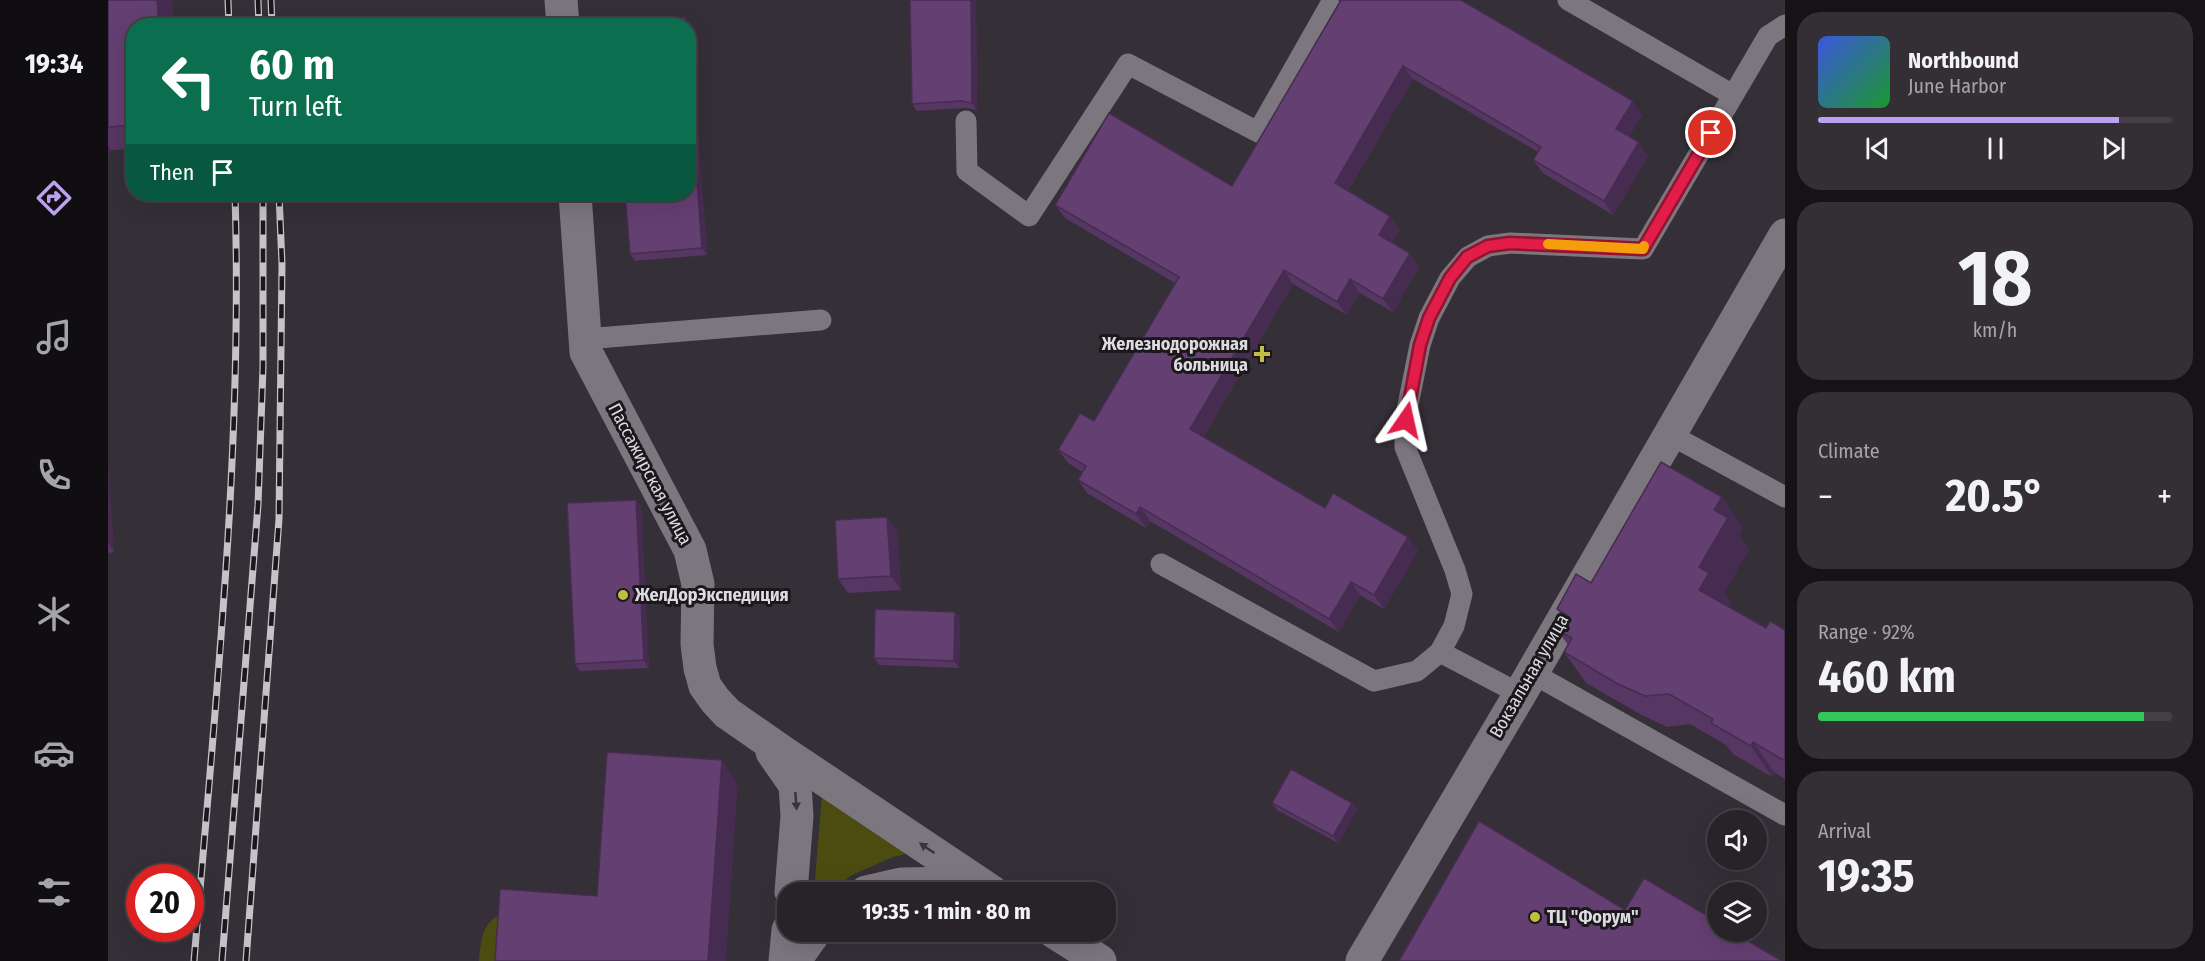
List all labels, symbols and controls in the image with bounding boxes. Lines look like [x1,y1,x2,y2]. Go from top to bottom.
text: 60 m [249,40,335,90]
icon: left [150,42,228,120]
text: Northbound [1908,47,2019,74]
text: 19:34 [25,48,83,80]
text: June Harbor [1908,74,2006,98]
text: Turn left [249,91,342,123]
pin [1685,107,1736,158]
icon: arrive [1694,116,1727,149]
icon: previous [1861,132,1894,165]
icon: pause [1979,132,2012,165]
icon: next [2097,132,2130,165]
icon: arrive [206,156,239,189]
text: Then [150,159,194,186]
icon: directions [33,177,75,219]
text: 18 [1958,232,2032,326]
icon: music [33,316,75,358]
text: km/h [1973,318,2017,342]
place label: Железнодорожная больница [1101,333,1248,376]
marker: Железнодорожная больница [1253,345,1271,363]
position arrow [1374,388,1438,452]
street label: Пассажирская улица [603,399,697,549]
text: Climate [1818,439,1880,463]
icon: phone [33,454,75,496]
text: 20.5° [1945,469,2044,523]
text: − [1818,477,1833,517]
text: + [2157,477,2172,517]
place label: ЖелДорЭкспедиция [634,584,789,606]
marker: ЖелДорЭкспедиция [616,588,630,602]
icon: climate [33,593,75,635]
street label: Вокзальная улица [1485,610,1573,742]
text: Range · 92% [1818,620,1915,644]
text: 460 km [1818,650,1956,704]
icon: car [33,732,75,774]
one-way arrow [792,792,801,811]
map controls [1707,810,1767,942]
button: sound [1707,810,1767,870]
text: Arrival [1818,819,1871,843]
one-way arrow [919,843,935,854]
text: 19:35 [1818,849,1915,903]
speed limit sign: 20 [126,864,204,942]
icon: filters [33,871,75,913]
button: layers [1707,882,1767,942]
text: 19:35 · 1 min · 80 m [862,898,1031,925]
place label: ТЦ "Форум" [1547,906,1639,928]
marker: ТЦ "Форум" [1528,910,1542,924]

